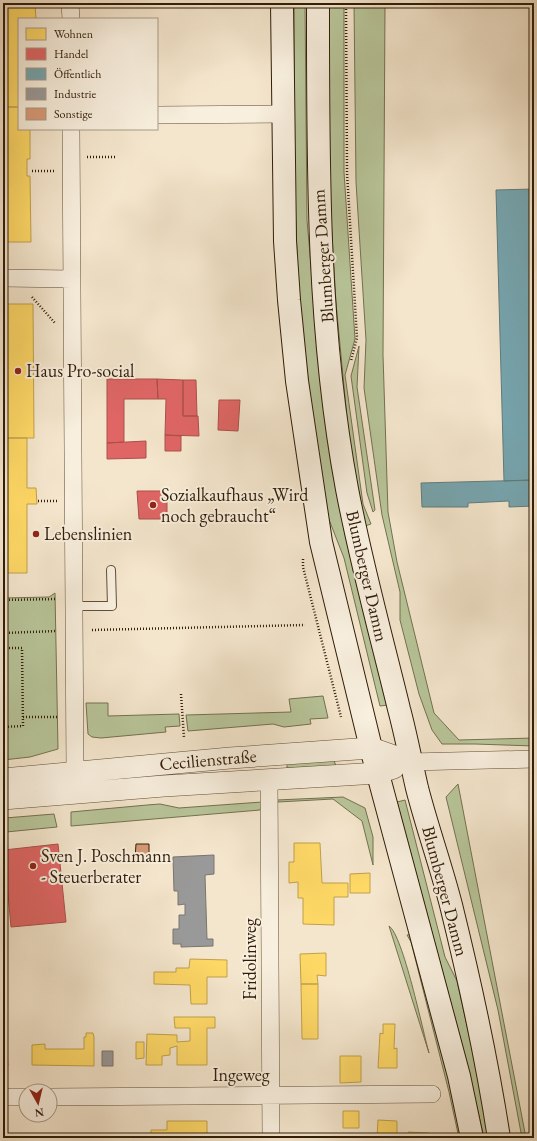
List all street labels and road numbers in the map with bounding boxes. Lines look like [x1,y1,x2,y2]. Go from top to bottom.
street label: Blumberger Damm [306,188,339,324]
street label: Blumberger Damm [341,508,394,644]
street label: Cecilienstraße [158,744,257,775]
street label: Blumberger Damm [417,823,474,959]
street label: Fridolinweg [238,918,261,1000]
street label: Ingeweg [212,1063,270,1086]

